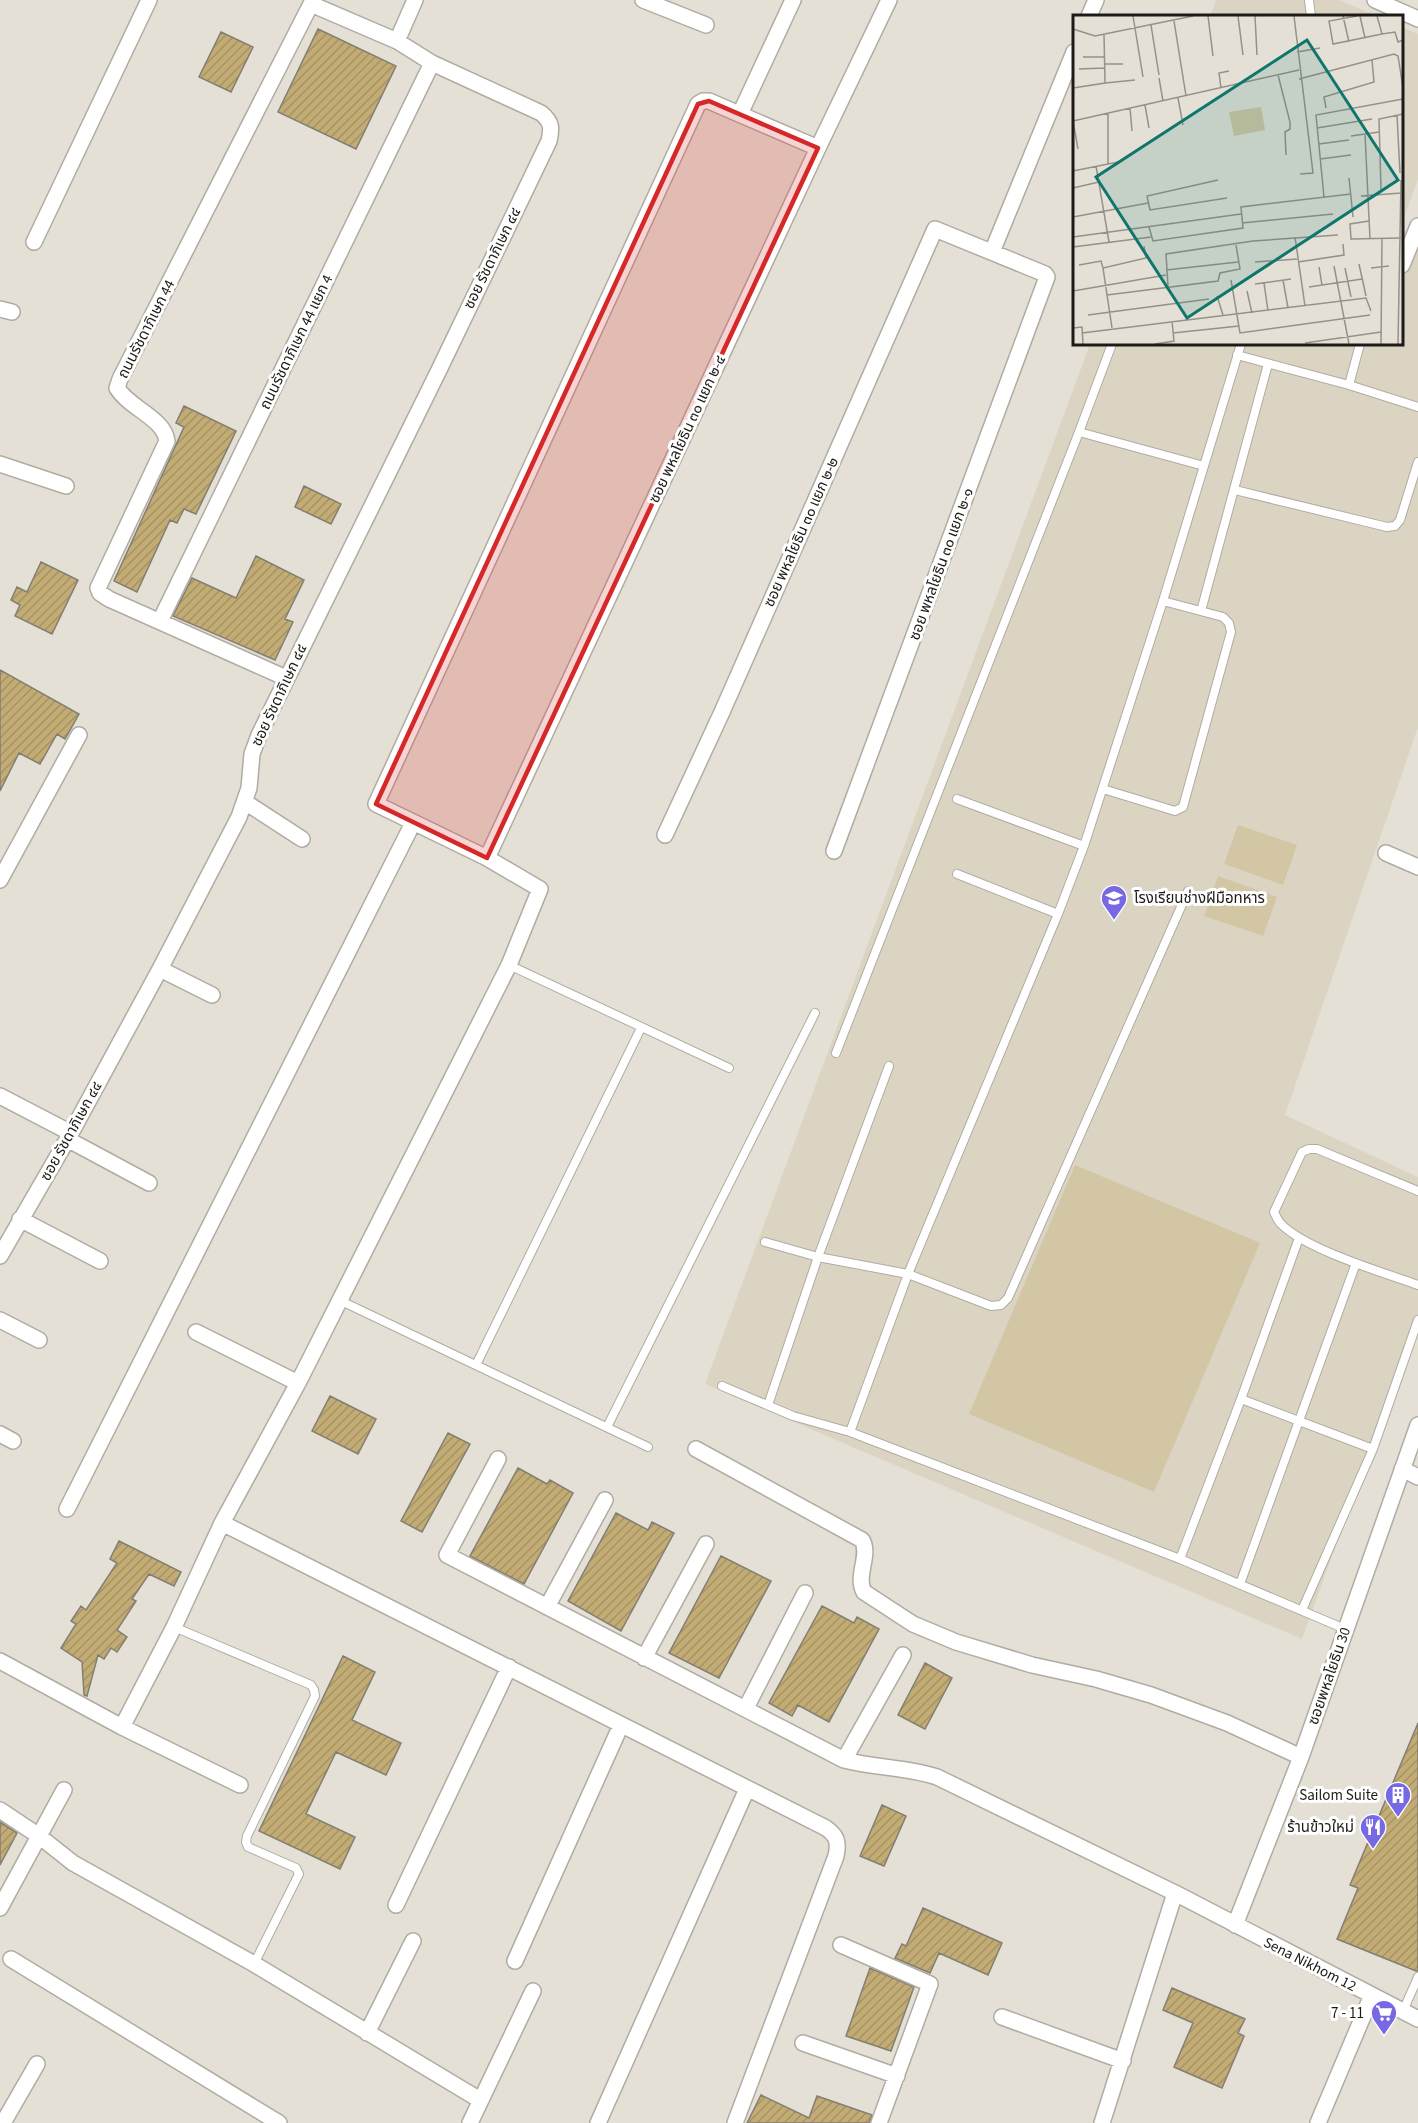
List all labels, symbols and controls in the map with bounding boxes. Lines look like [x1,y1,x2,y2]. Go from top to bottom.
inset map [1073,15,1403,345]
street label: ซอย รัชดาภิเษก ๔๔ [459,204,526,313]
street label: ถนนรัชดาภิเษก 44 แยก 4 [255,271,338,413]
street label: ถนนรัชดาภิเษก 44 [113,276,181,382]
street label: ซอย พหลโยธิน ๓๐ แยก ๒-๔ [644,352,731,507]
street label: ซอย พหลโยธิน ๓๐ แยก ๒-๒ [759,454,844,610]
street label: ซอย พหลโยธิน ๓๐ แยก ๒-๑ [904,485,979,643]
street label: ซอย รัชดาภิเษก ๔๔ [247,641,312,750]
school or university icon: โรงเรียนช่างฝีมือทหาร [1099,883,1129,921]
place label: โรงเรียนช่างฝีมือทหาร [1134,888,1265,909]
street label: ซอย รัชดาภิเษก ๔๔ [35,1078,107,1185]
street label: ซอยพหลโยธิน 30 [1303,1625,1356,1728]
building icon: Sailom Suite [1383,1780,1413,1818]
place label: Sailom Suite [1299,1785,1378,1806]
restaurant icon: ร้านข้าวใหม่ [1358,1812,1388,1850]
place label: ร้านข้าวใหม่ [1287,1817,1354,1838]
street label: Sena Nikhom 12 [1260,1932,1360,1997]
supermarket icon: 7 - 11 [1369,1998,1399,2036]
place label: 7 - 11 [1331,2003,1364,2024]

